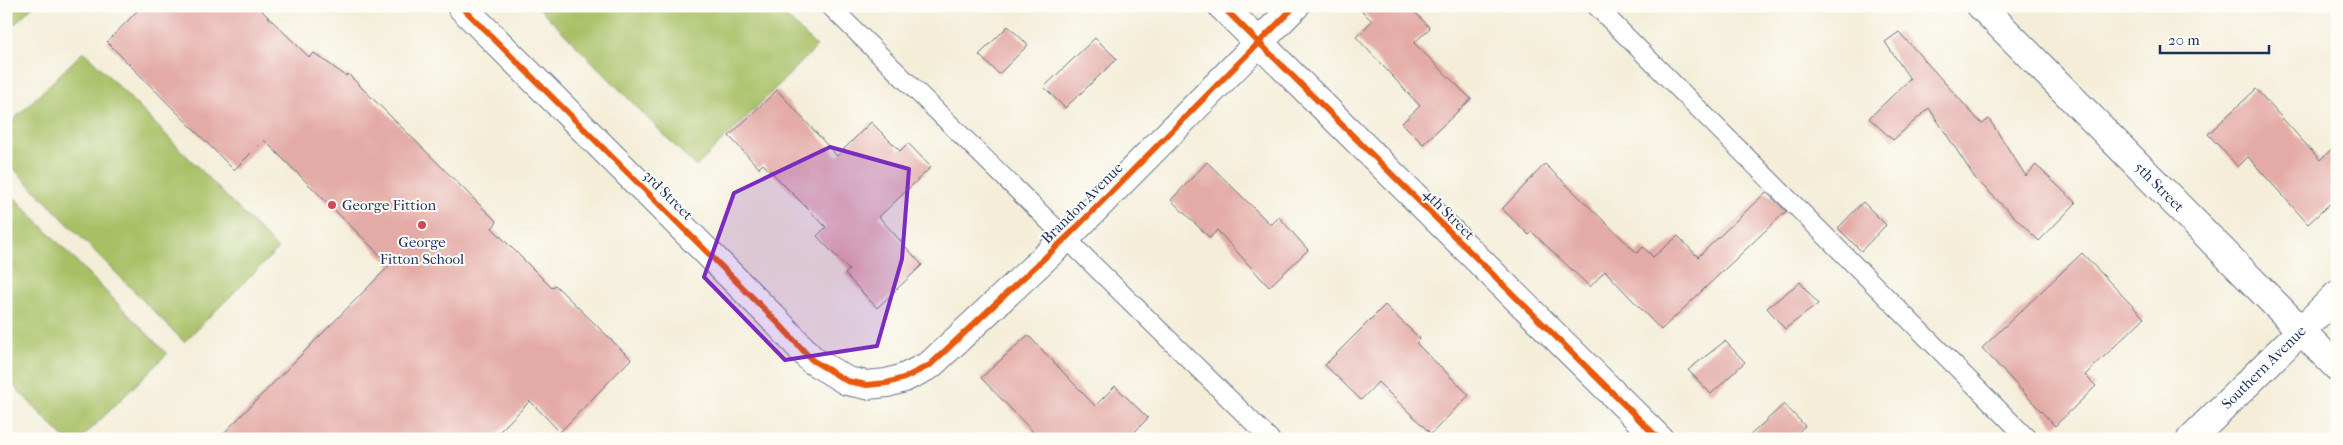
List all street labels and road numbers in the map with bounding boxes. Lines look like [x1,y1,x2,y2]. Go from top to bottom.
street label: Brandon Avenue [1038,158,1127,247]
street label: 5th Street [2131,158,2188,216]
street label: 3rd Street [639,166,697,224]
street label: 4th Street [1420,185,1479,244]
street label: Southern Avenue [2218,321,2310,413]

